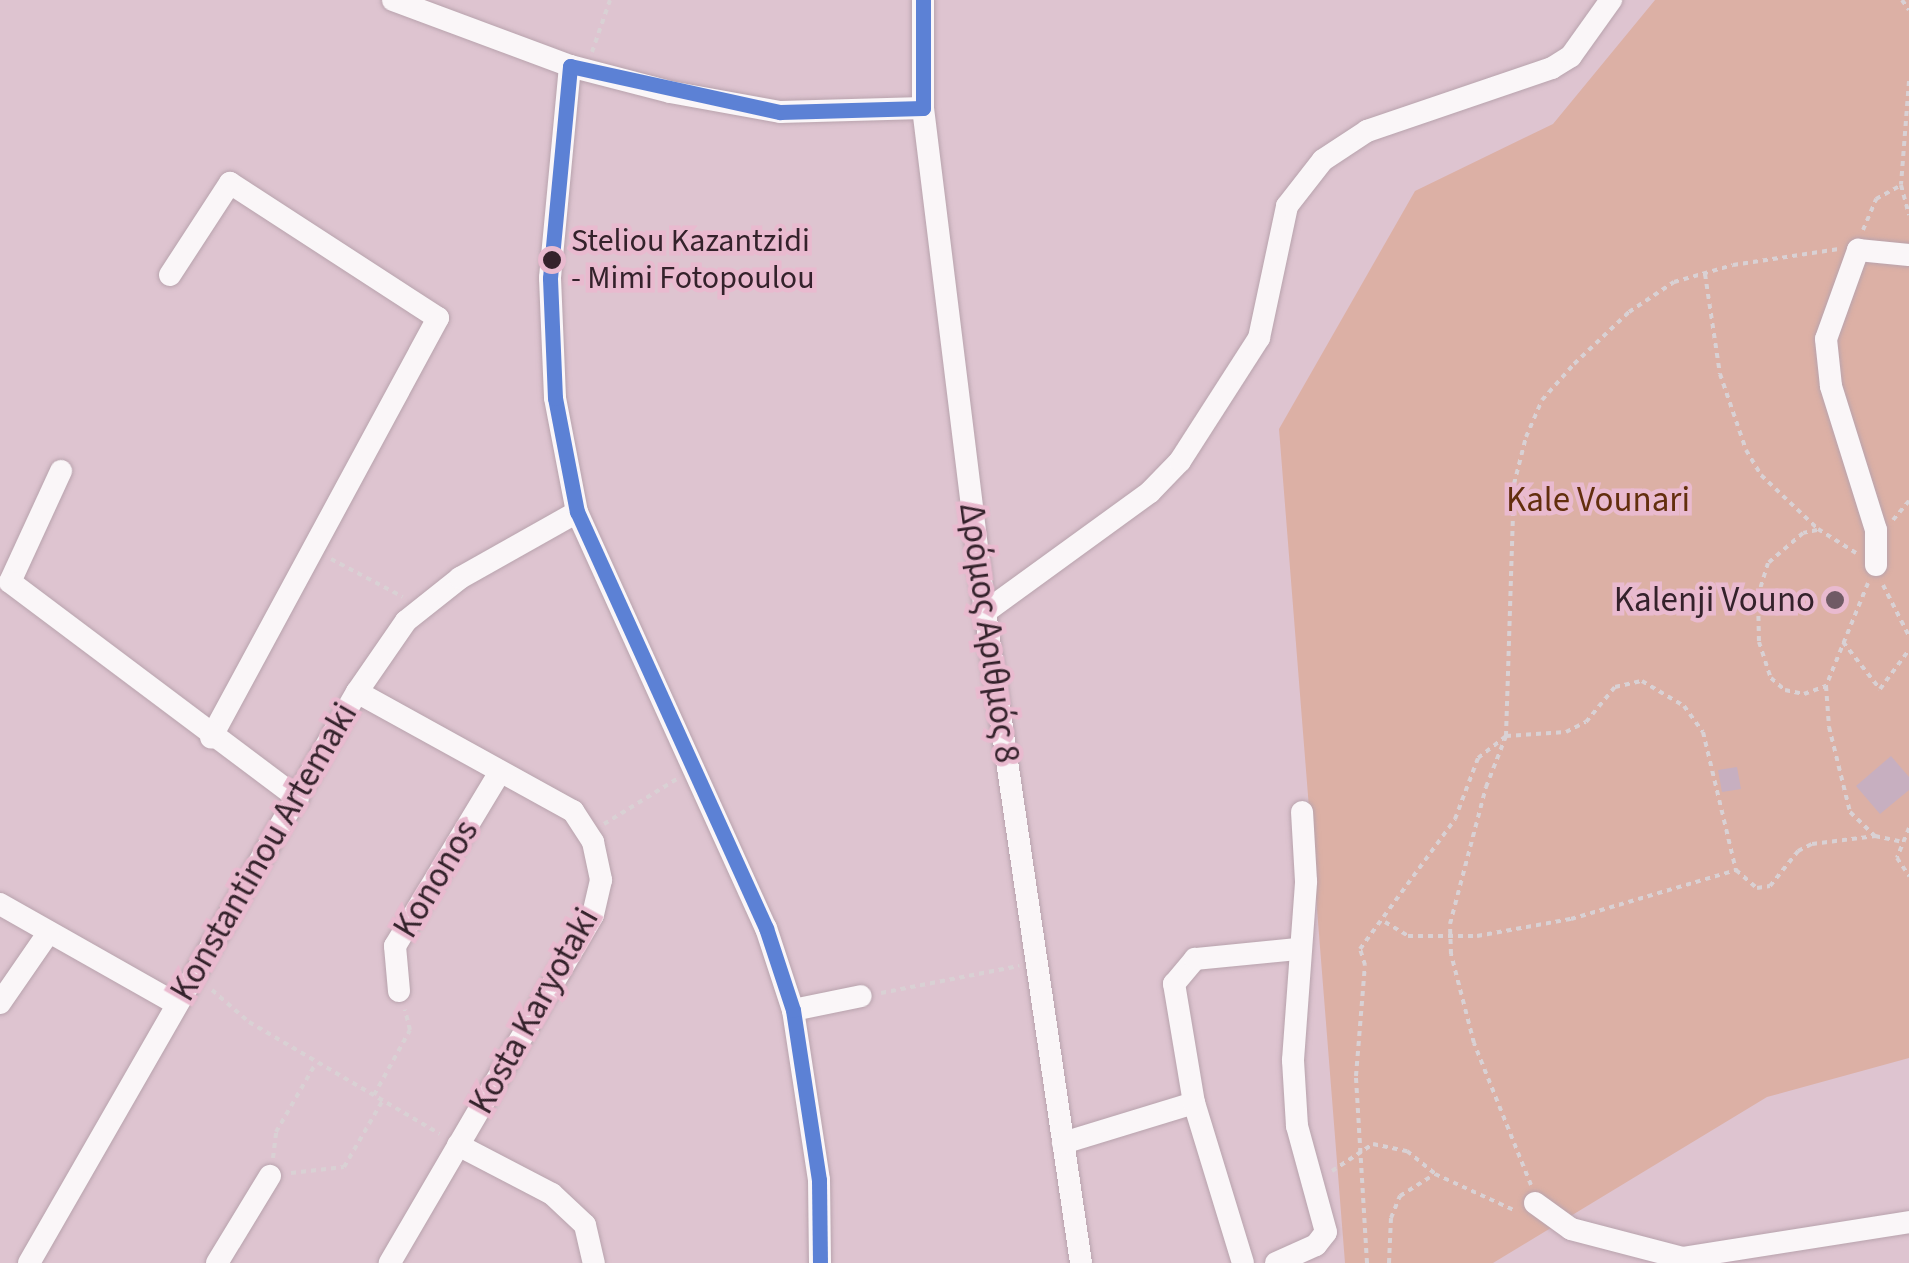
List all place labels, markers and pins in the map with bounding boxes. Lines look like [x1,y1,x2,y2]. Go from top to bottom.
place label: Steliou Kazantzidi - Mimi Fotopoulou [571,223,815,298]
marker: Steliou Kazantzidi - Mimi Fotopoulou [542,250,562,270]
place label: Kalenji Vouno [1614,579,1815,621]
marker: Kalenji Vouno [1824,589,1846,611]

